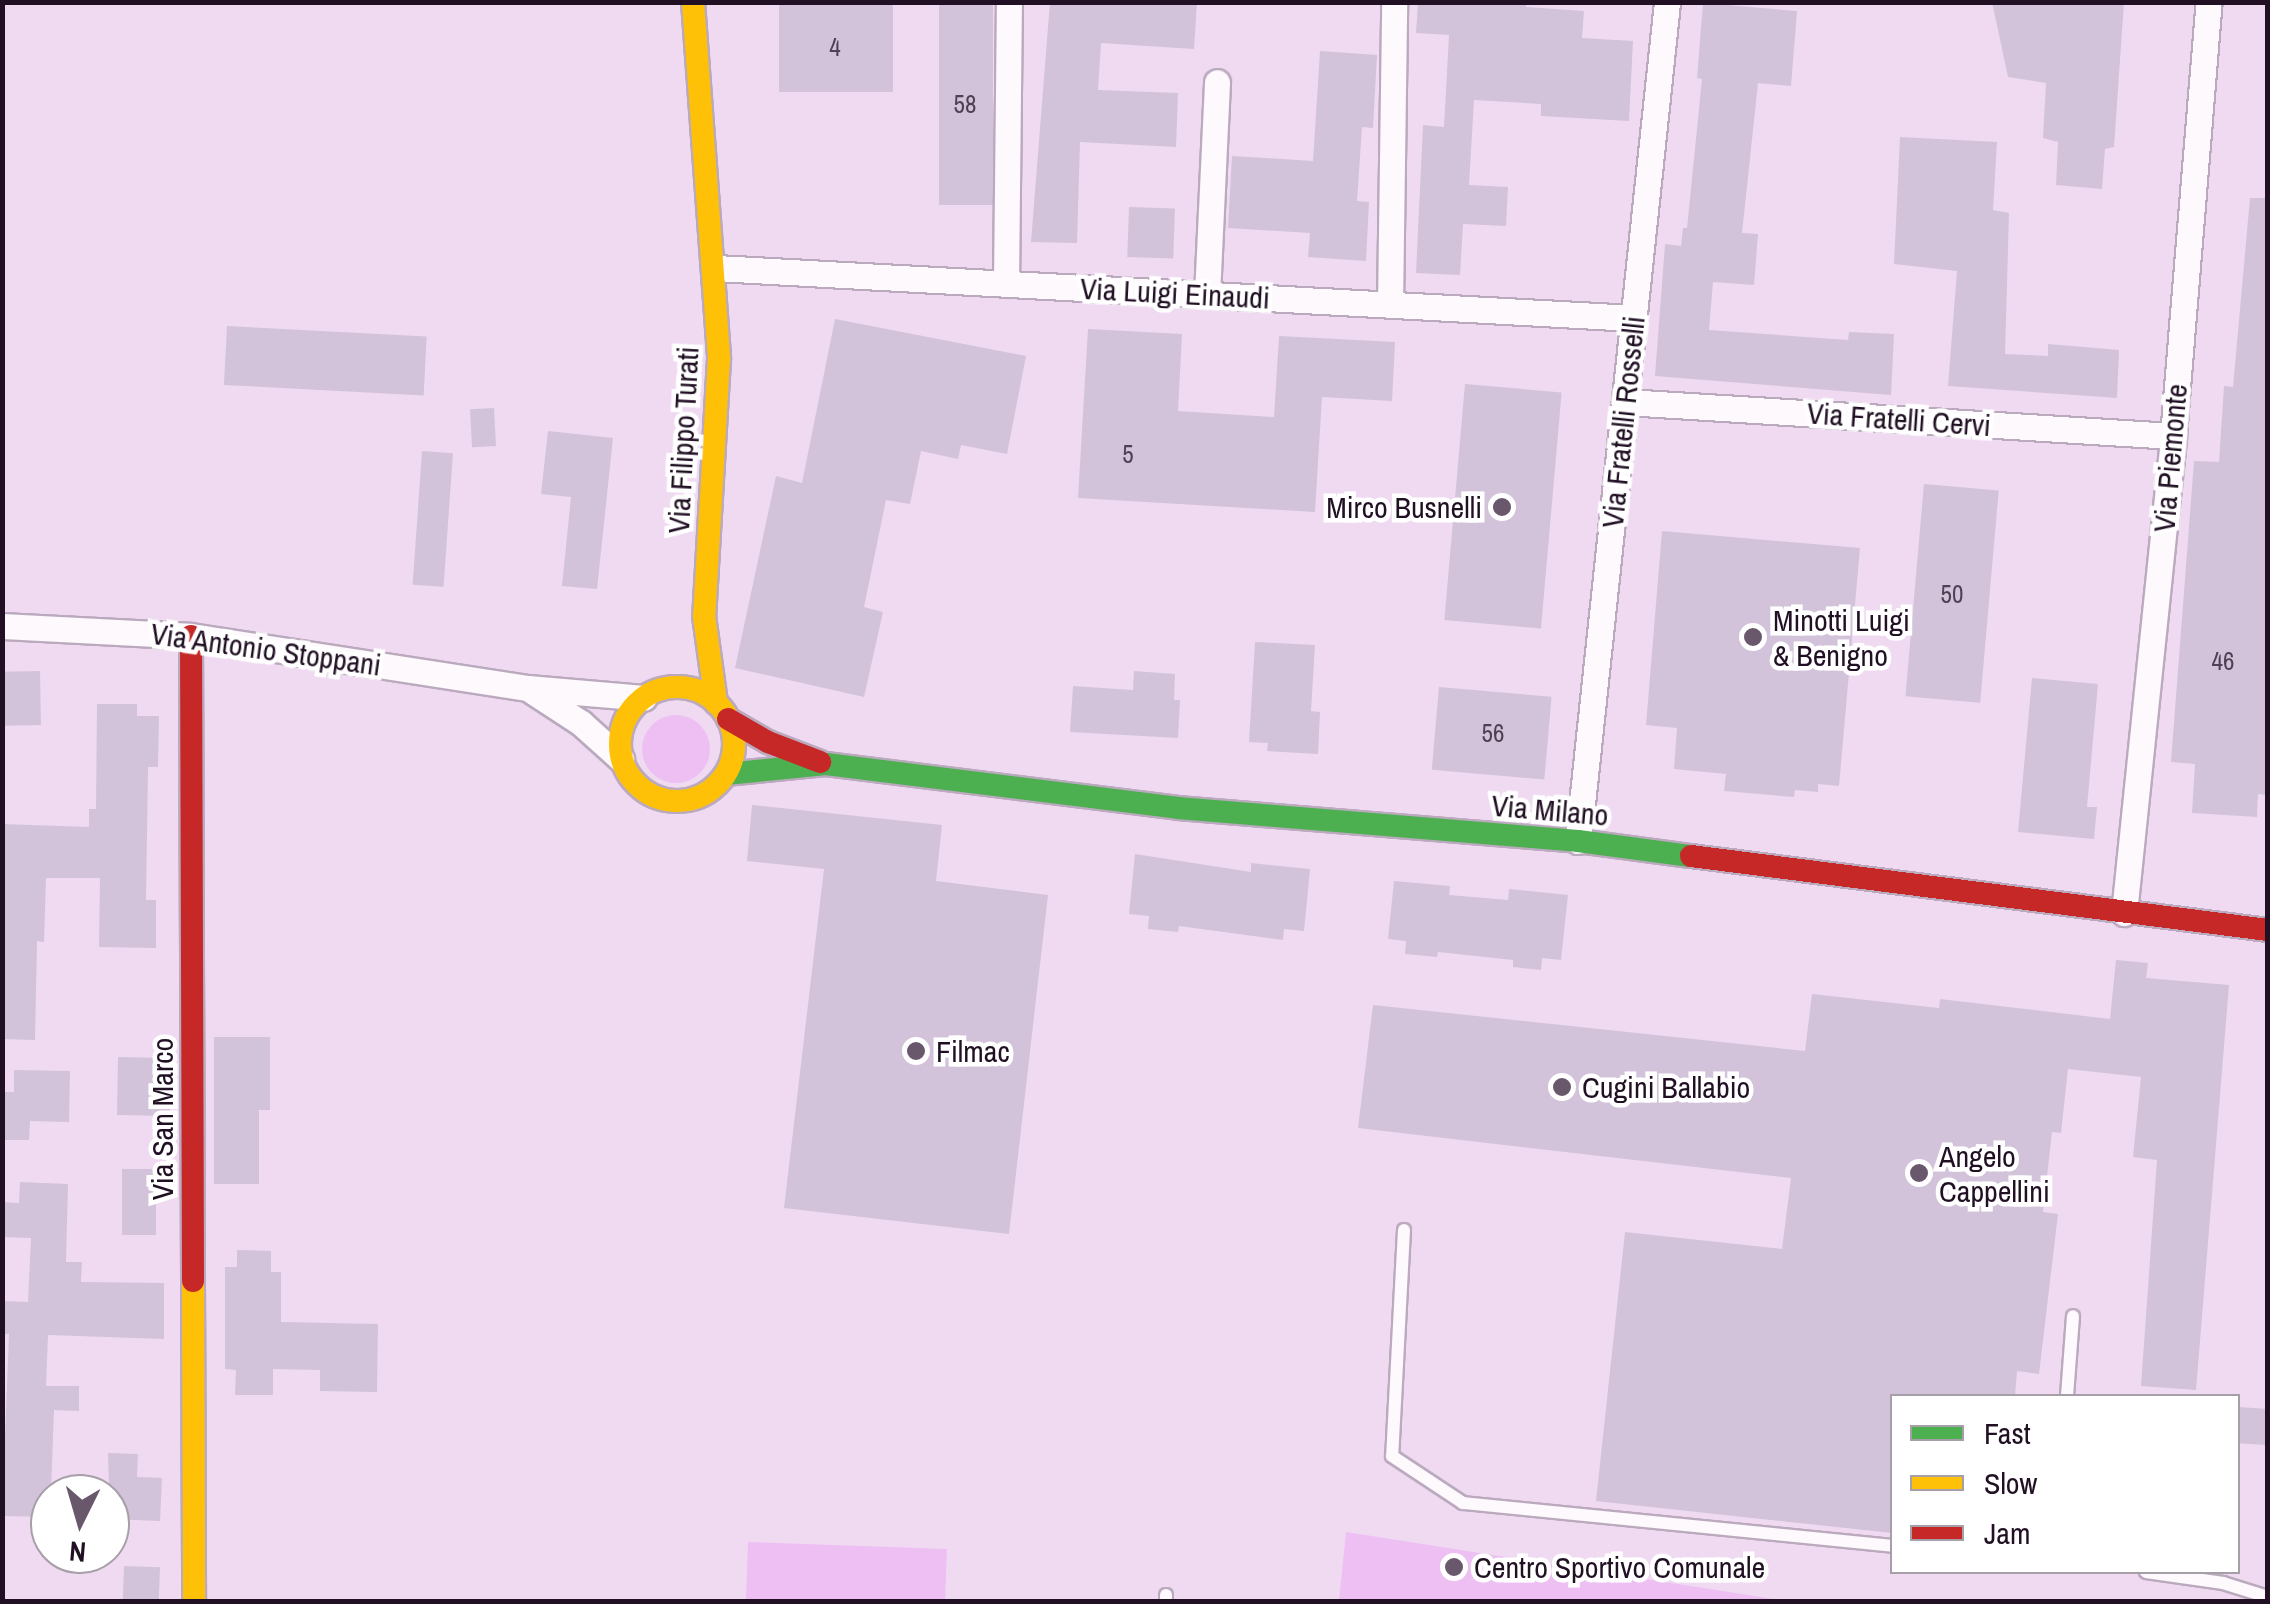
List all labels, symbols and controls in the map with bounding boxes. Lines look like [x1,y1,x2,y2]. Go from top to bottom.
house number: 4 [829,32,841,62]
house number: 58 [954,89,976,119]
street label: Via Luigi Einaudi [1079,270,1271,316]
street label: Via Fratelli Rosselli [1594,314,1652,530]
street label: Via Filippo Turati [660,345,706,535]
street label: Via Piemonte [2146,382,2194,534]
street label: Via Fratelli Cervi [1806,395,1992,443]
house number: 5 [1122,439,1134,469]
place label: Mirco Busnelli [1326,489,1482,525]
marker: Mirco Busnelli [1491,496,1513,518]
house number: 50 [1941,579,1963,609]
place label: Minotti Luigi & Benigno [1773,602,1910,672]
street label: Via Antonio Stoppani [148,615,384,683]
marker: Minotti Luigi & Benigno [1742,626,1764,648]
house number: 46 [2212,646,2234,676]
house number: 56 [1482,718,1504,748]
street label: Via Milano [1490,787,1610,833]
place label: Filmac [936,1033,1010,1069]
street label: Via San Marco [144,1038,180,1200]
marker: Filmac [905,1040,927,1062]
place label: Cugini Ballabio [1582,1069,1750,1105]
marker: Cugini Ballabio [1551,1076,1573,1098]
place label: Angelo Cappellini [1939,1138,2050,1208]
marker: Angelo Cappellini [1908,1162,1930,1184]
legend [1890,1394,2240,1574]
text: Fast [1984,1413,2031,1453]
text: Slow [1984,1463,2037,1503]
north arrow [30,1474,130,1574]
text: Jam [1984,1513,2030,1553]
text: N [68,1532,87,1572]
place label: Centro Sportivo Comunale [1474,1549,1765,1585]
marker: Centro Sportivo Comunale [1443,1556,1465,1578]

